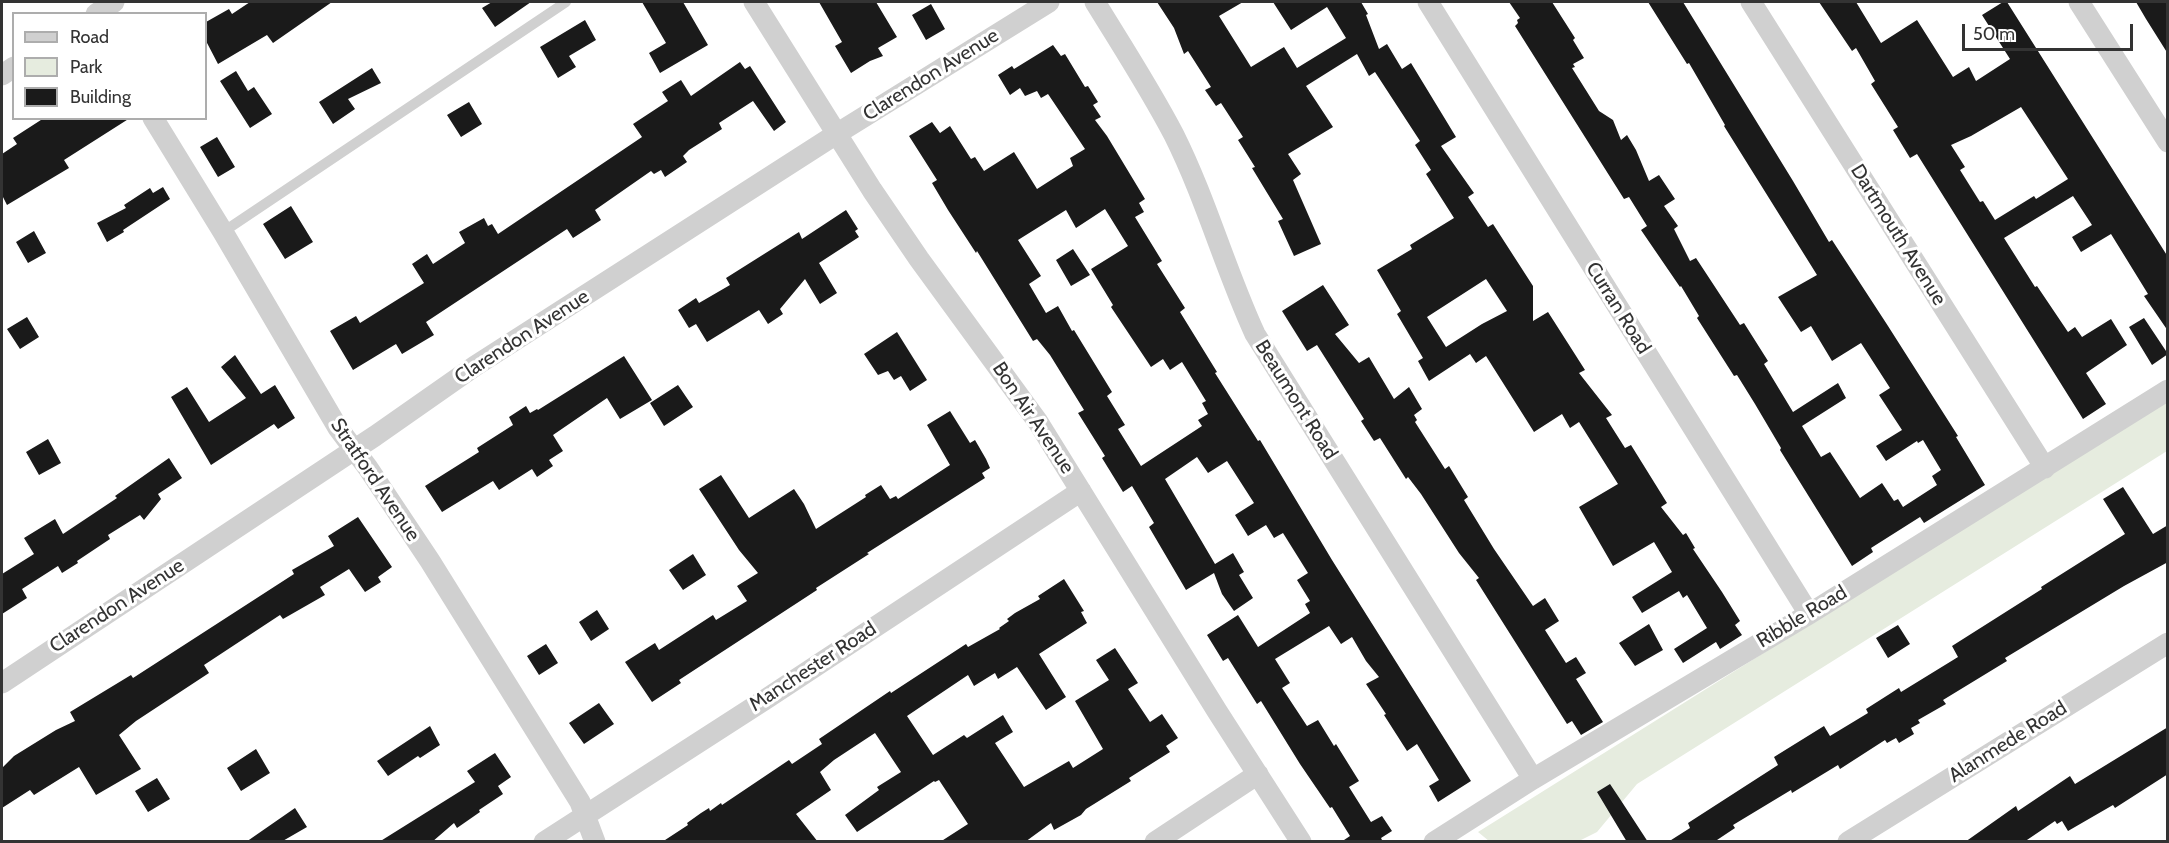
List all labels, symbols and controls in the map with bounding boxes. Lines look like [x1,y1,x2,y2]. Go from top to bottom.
legend [12,12,207,120]
scale bar [1965,12,2136,50]
text: 50 m [1973,23,2015,45]
street label: Clarendon Avenue [859,24,1003,126]
text: Road [70,26,109,48]
text: Park [70,56,102,78]
text: Building [70,86,131,108]
street label: Dartmouth Avenue [1845,160,1951,310]
street label: Curran Road [1580,258,1656,358]
street label: Clarendon Avenue [450,285,594,389]
street label: Beaumont Road [1250,336,1342,464]
street label: Bon Air Avenue [987,358,1079,478]
street label: Stratford Avenue [325,414,425,546]
street label: Clarendon Avenue [45,554,189,658]
street label: Ribble Road [1752,581,1852,653]
street label: Manchester Road [745,617,881,717]
street label: Alanmede Road [1945,696,2071,788]

